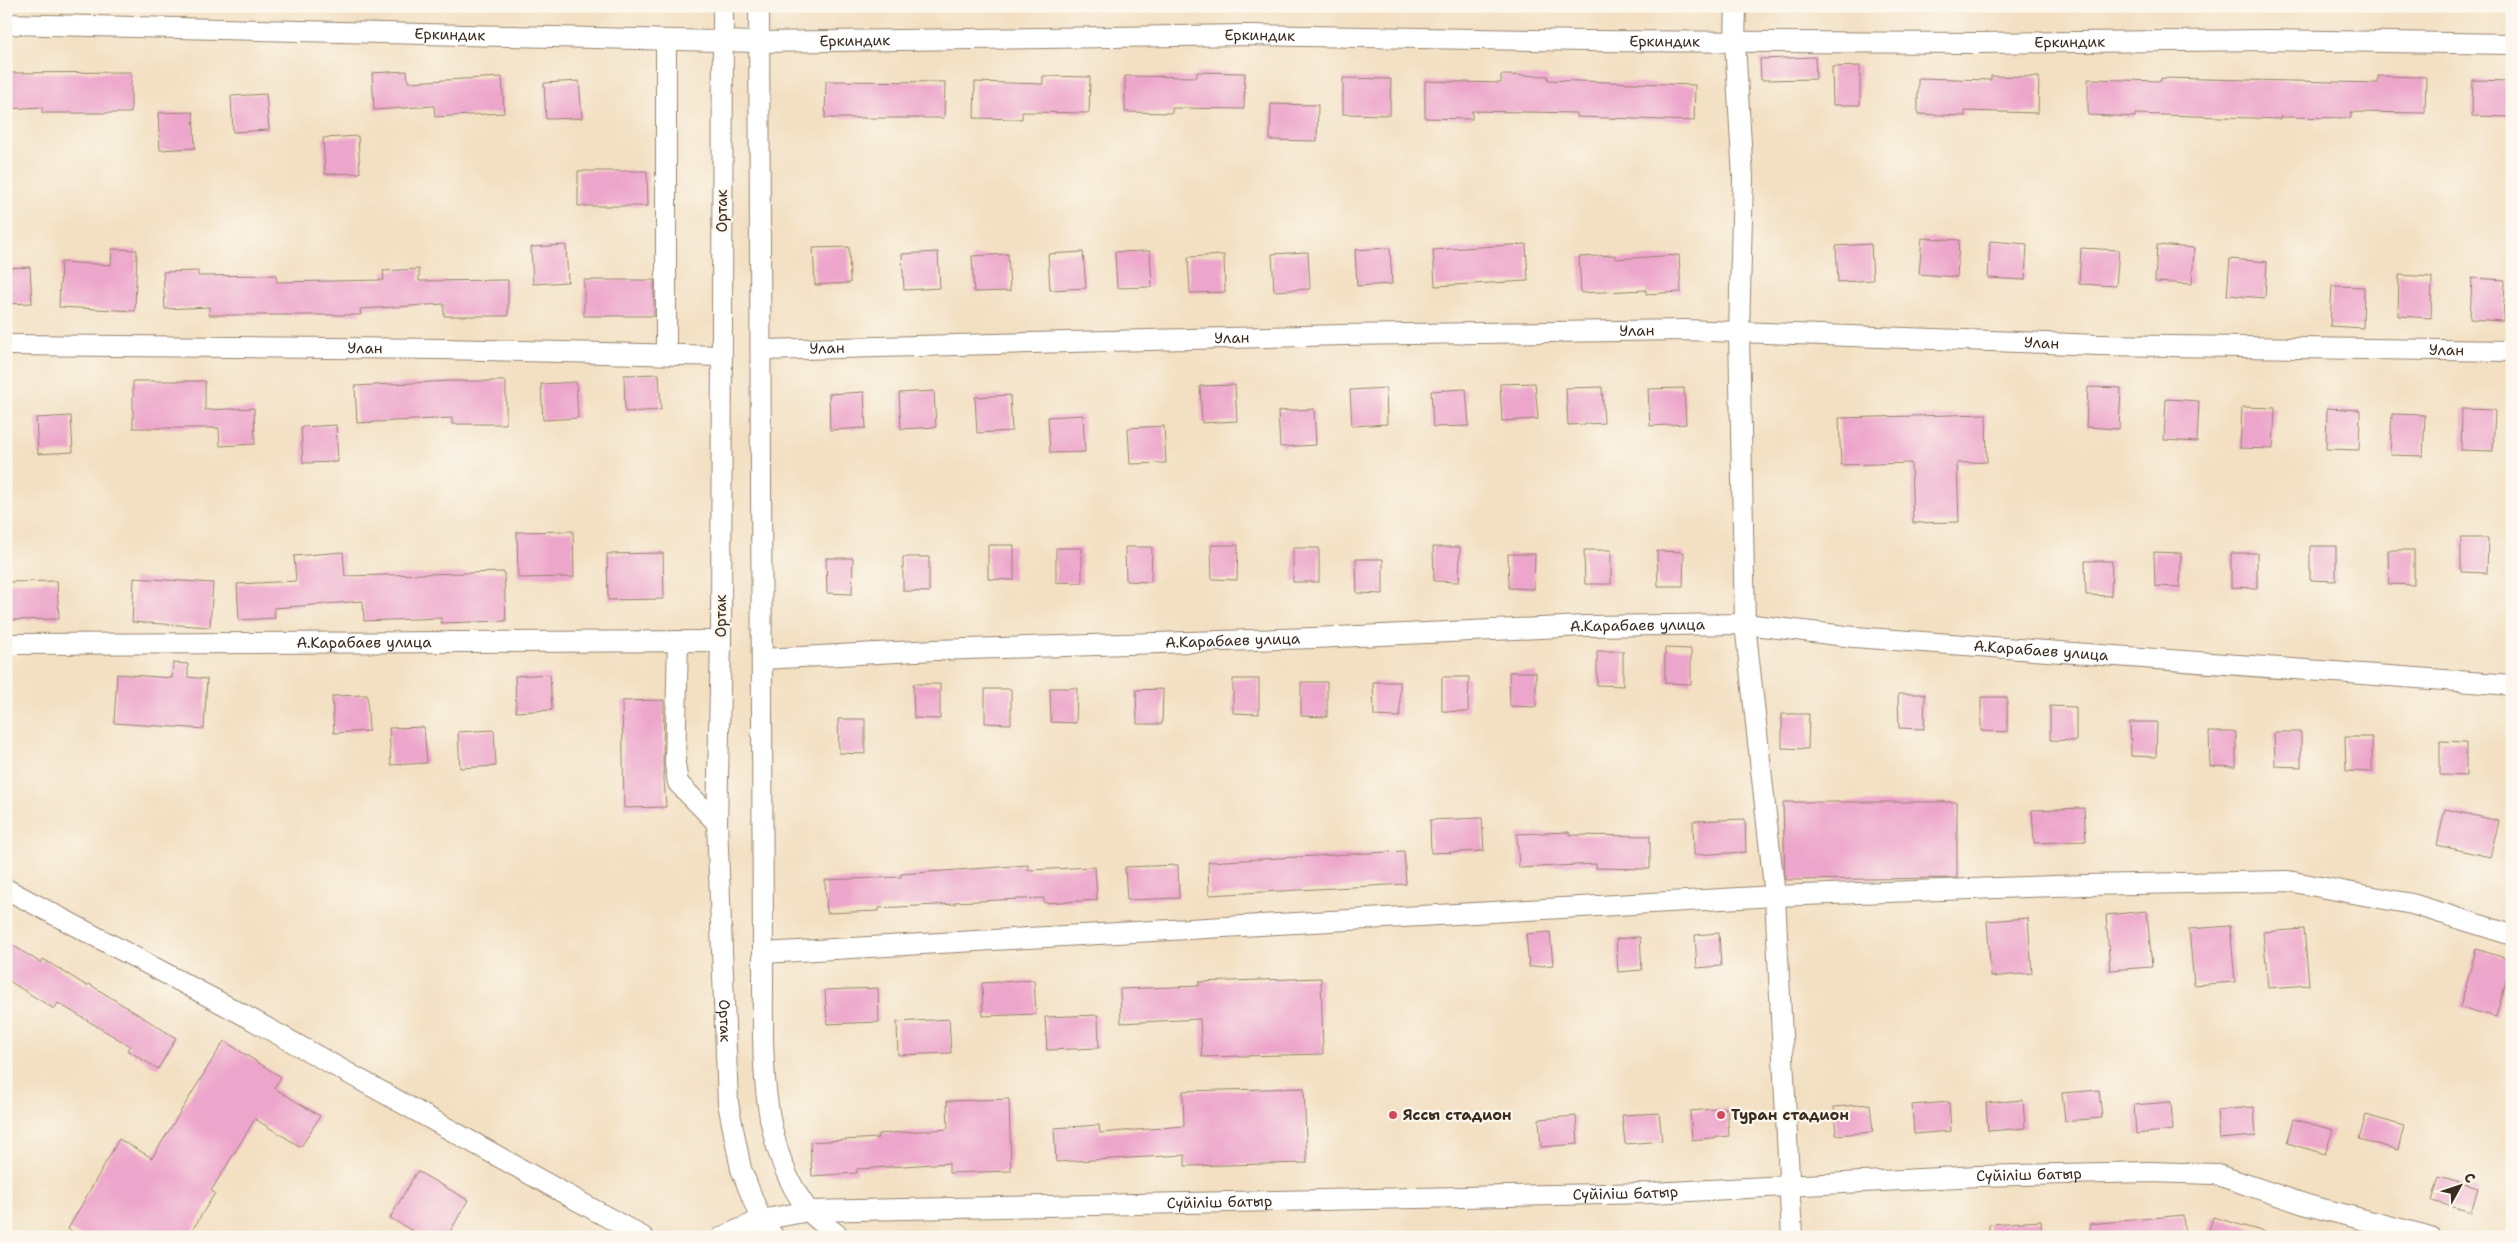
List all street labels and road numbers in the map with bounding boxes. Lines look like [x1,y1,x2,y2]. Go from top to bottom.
street label: Еркиндик [414,24,486,45]
street label: Еркиндик [1224,25,1295,46]
street label: Еркиндик [819,30,890,51]
street label: Еркиндик [1629,31,1700,52]
street label: Еркиндик [2034,32,2105,52]
street label: Ортак [712,189,732,233]
street label: Улан [1619,320,1655,341]
street label: Улан [1214,327,1250,348]
street label: Улан [2024,332,2060,354]
street label: Улан [347,338,383,358]
street label: Улан [809,338,845,359]
street label: Улан [2429,340,2464,360]
street label: Ортак [711,594,731,638]
street label: А.Карабаев улица [1569,614,1706,637]
street label: А.Карабаев улица [1165,628,1301,653]
street label: А.Карабаев улица [296,632,432,653]
street label: А.Карабаев улица [1973,636,2110,666]
street label: Ортак [714,999,736,1043]
street label: Сүйіліш батыр [1976,1164,2082,1186]
street label: Сүйіліш батыр [1572,1182,1679,1205]
street label: Сүйіліш батыр [1166,1191,1273,1213]

